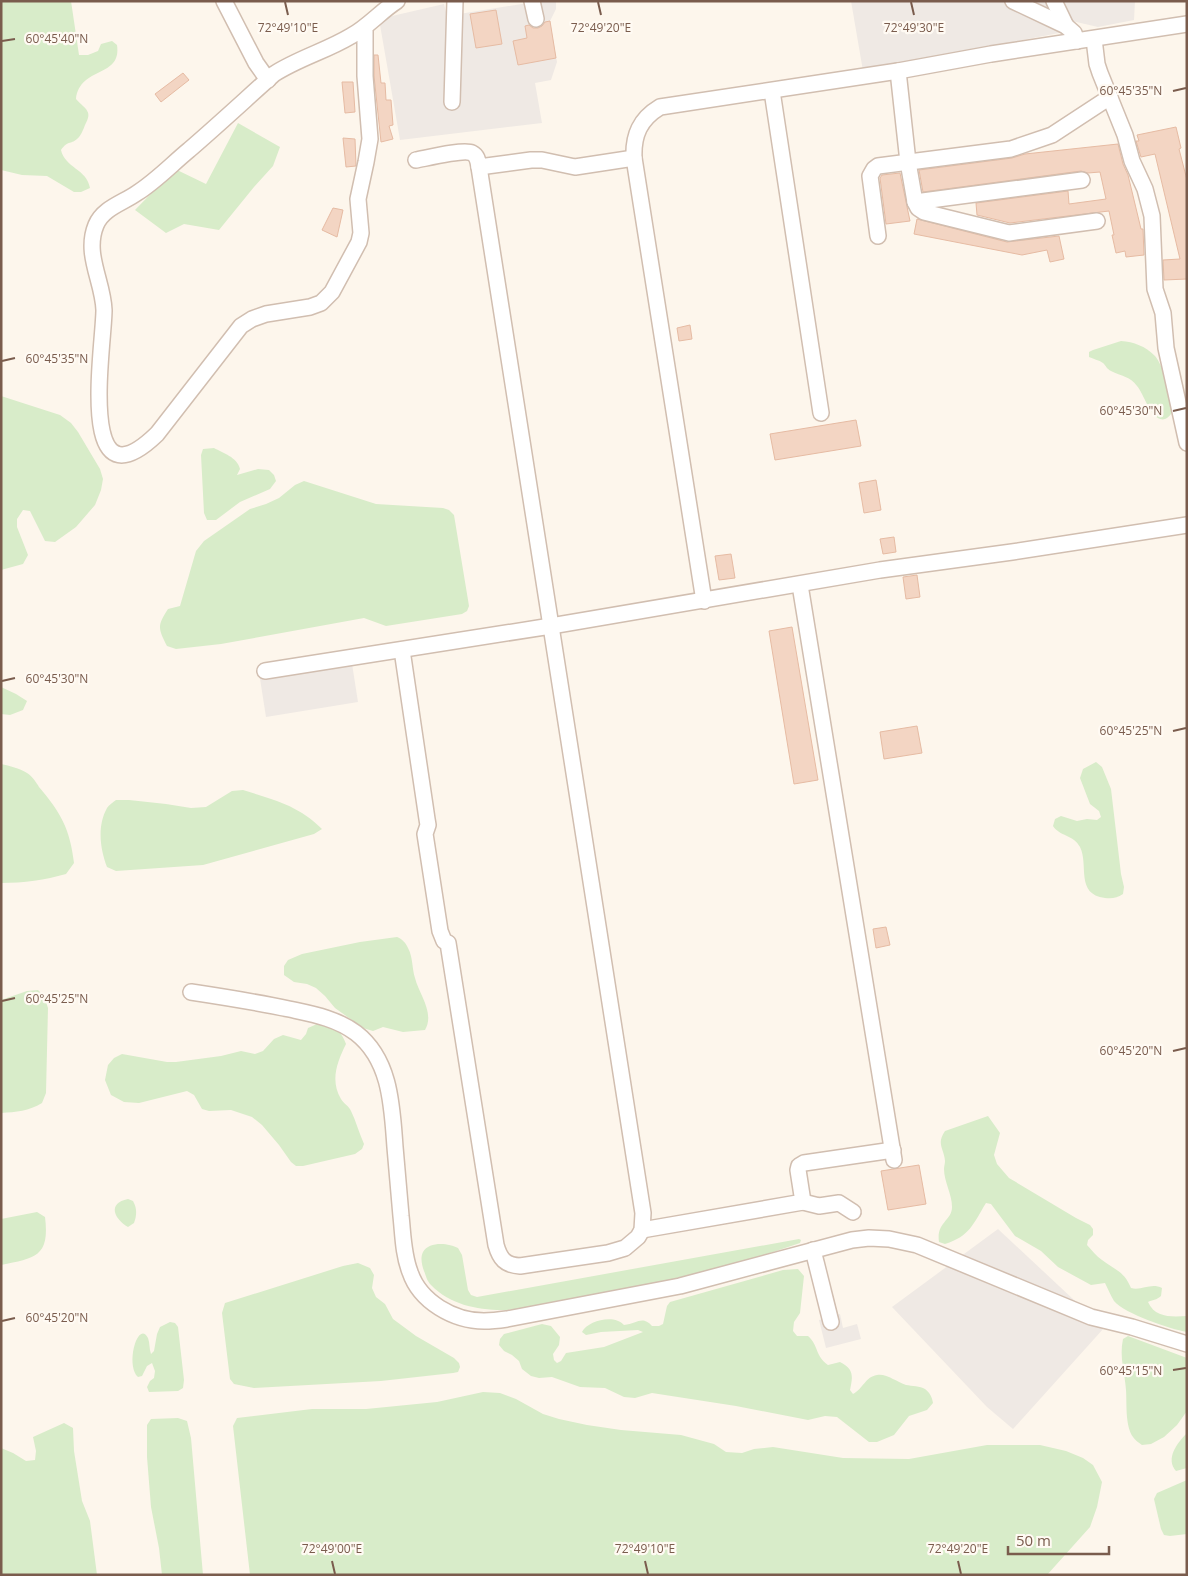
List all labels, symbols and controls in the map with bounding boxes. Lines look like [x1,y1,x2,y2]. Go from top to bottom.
text: 72°49'10"E [258,19,318,36]
text: 72°49'20"E [571,19,631,36]
text: 72°49'30"E [884,19,944,36]
text: 60°45'40"N [26,30,88,47]
text: 60°45'35"N [1100,82,1162,99]
text: 60°45'35"N [26,350,88,367]
text: 60°45'30"N [1100,402,1162,419]
text: 60°45'30"N [26,670,88,687]
text: 60°45'25"N [1100,722,1162,739]
text: 60°45'25"N [26,990,88,1007]
text: 60°45'20"N [1100,1042,1162,1059]
text: 60°45'20"N [26,1309,88,1326]
text: 60°45'15"N [1100,1362,1162,1379]
scale bar [1008,1524,1109,1556]
text: 50 m [1016,1530,1051,1550]
text: 72°49'00"E [302,1540,362,1557]
text: 72°49'10"E [615,1540,675,1557]
text: 72°49'20"E [928,1540,988,1557]

